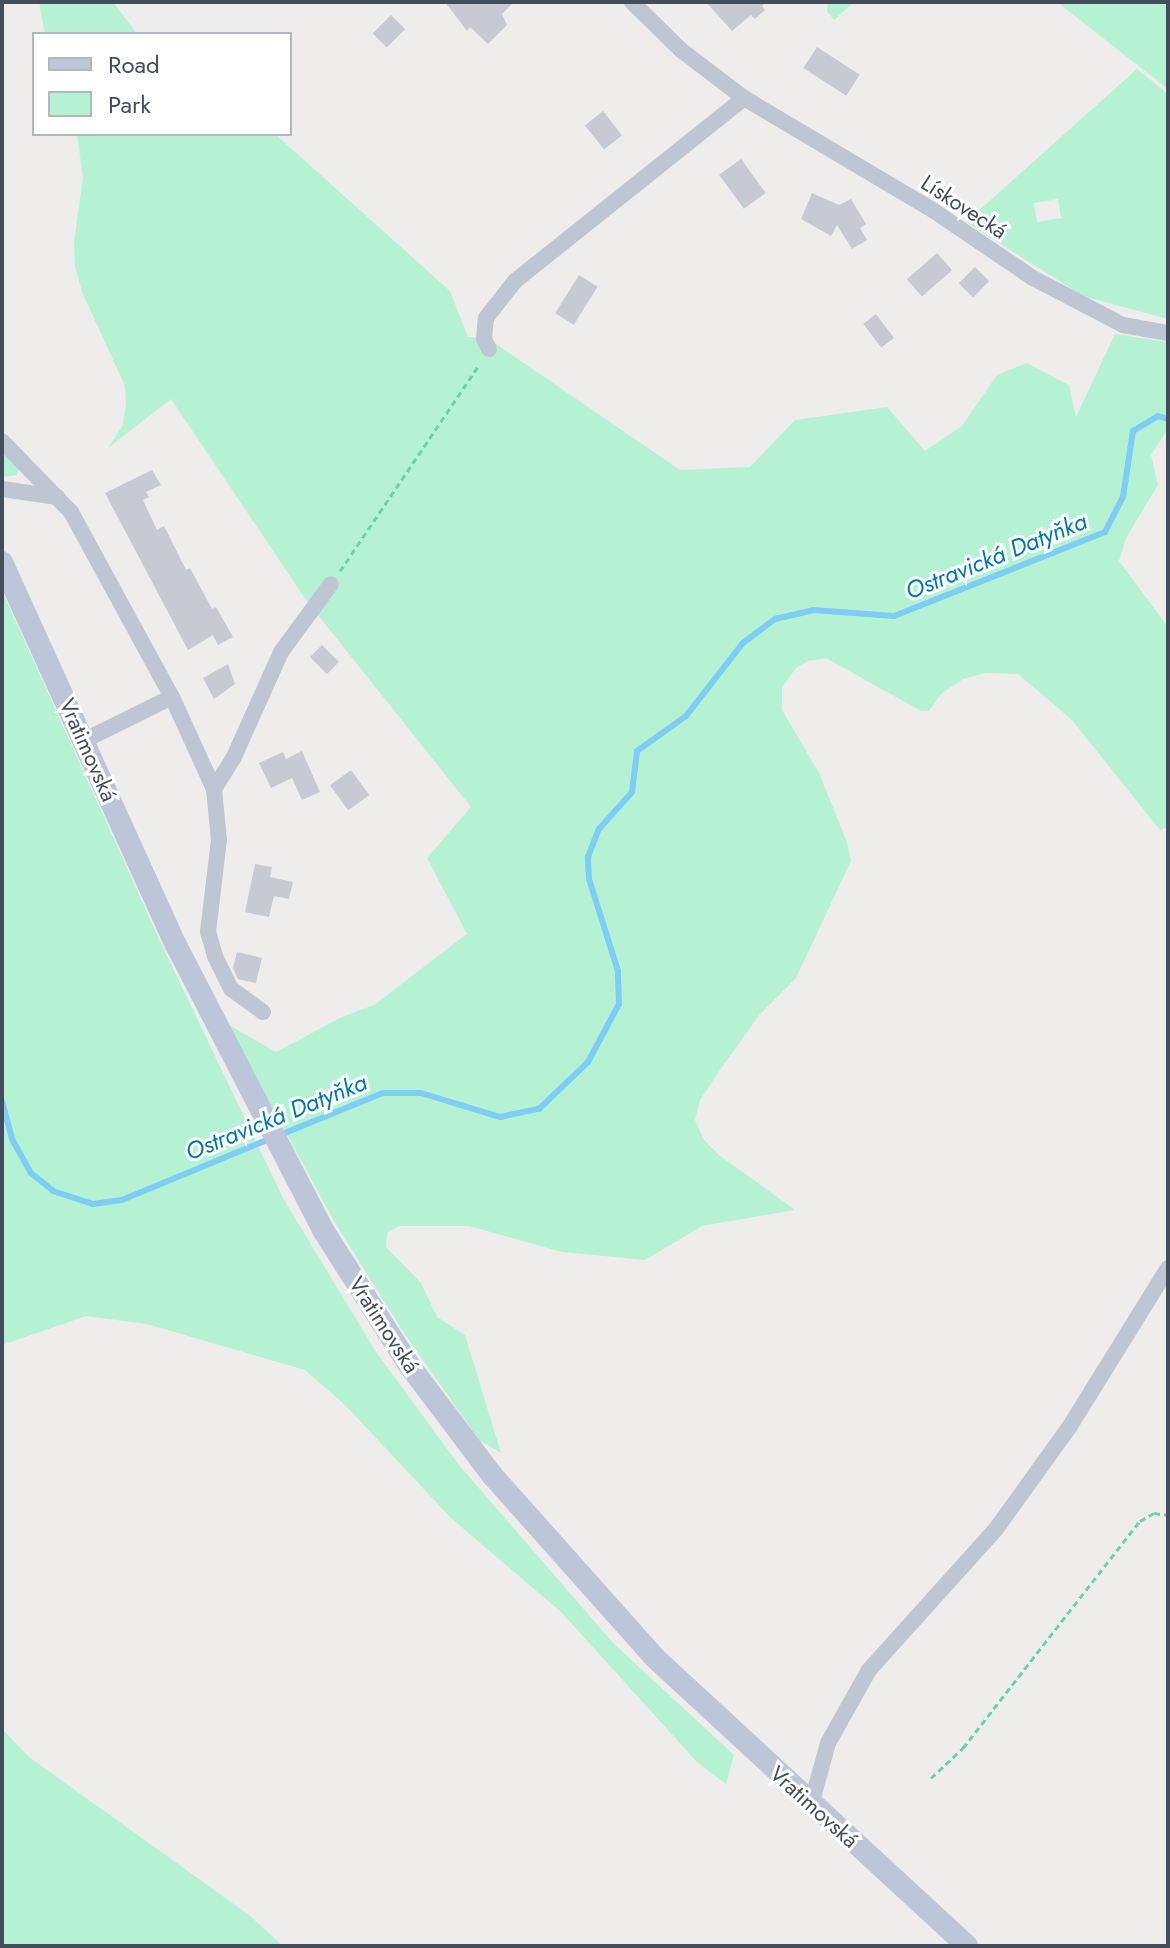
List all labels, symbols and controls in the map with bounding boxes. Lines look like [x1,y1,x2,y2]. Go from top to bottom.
legend [32,32,292,136]
text: Road [108,47,160,82]
text: Park [108,87,151,122]
street label: Lískovecká [916,169,1012,245]
water label: Ostravická Datyňka [901,506,1091,606]
street label: Vratimovská [54,694,122,806]
water label: Ostravická Datyňka [181,1067,371,1167]
street label: Vratimovská [343,1272,425,1378]
street label: Vratimovská [764,1760,864,1854]

